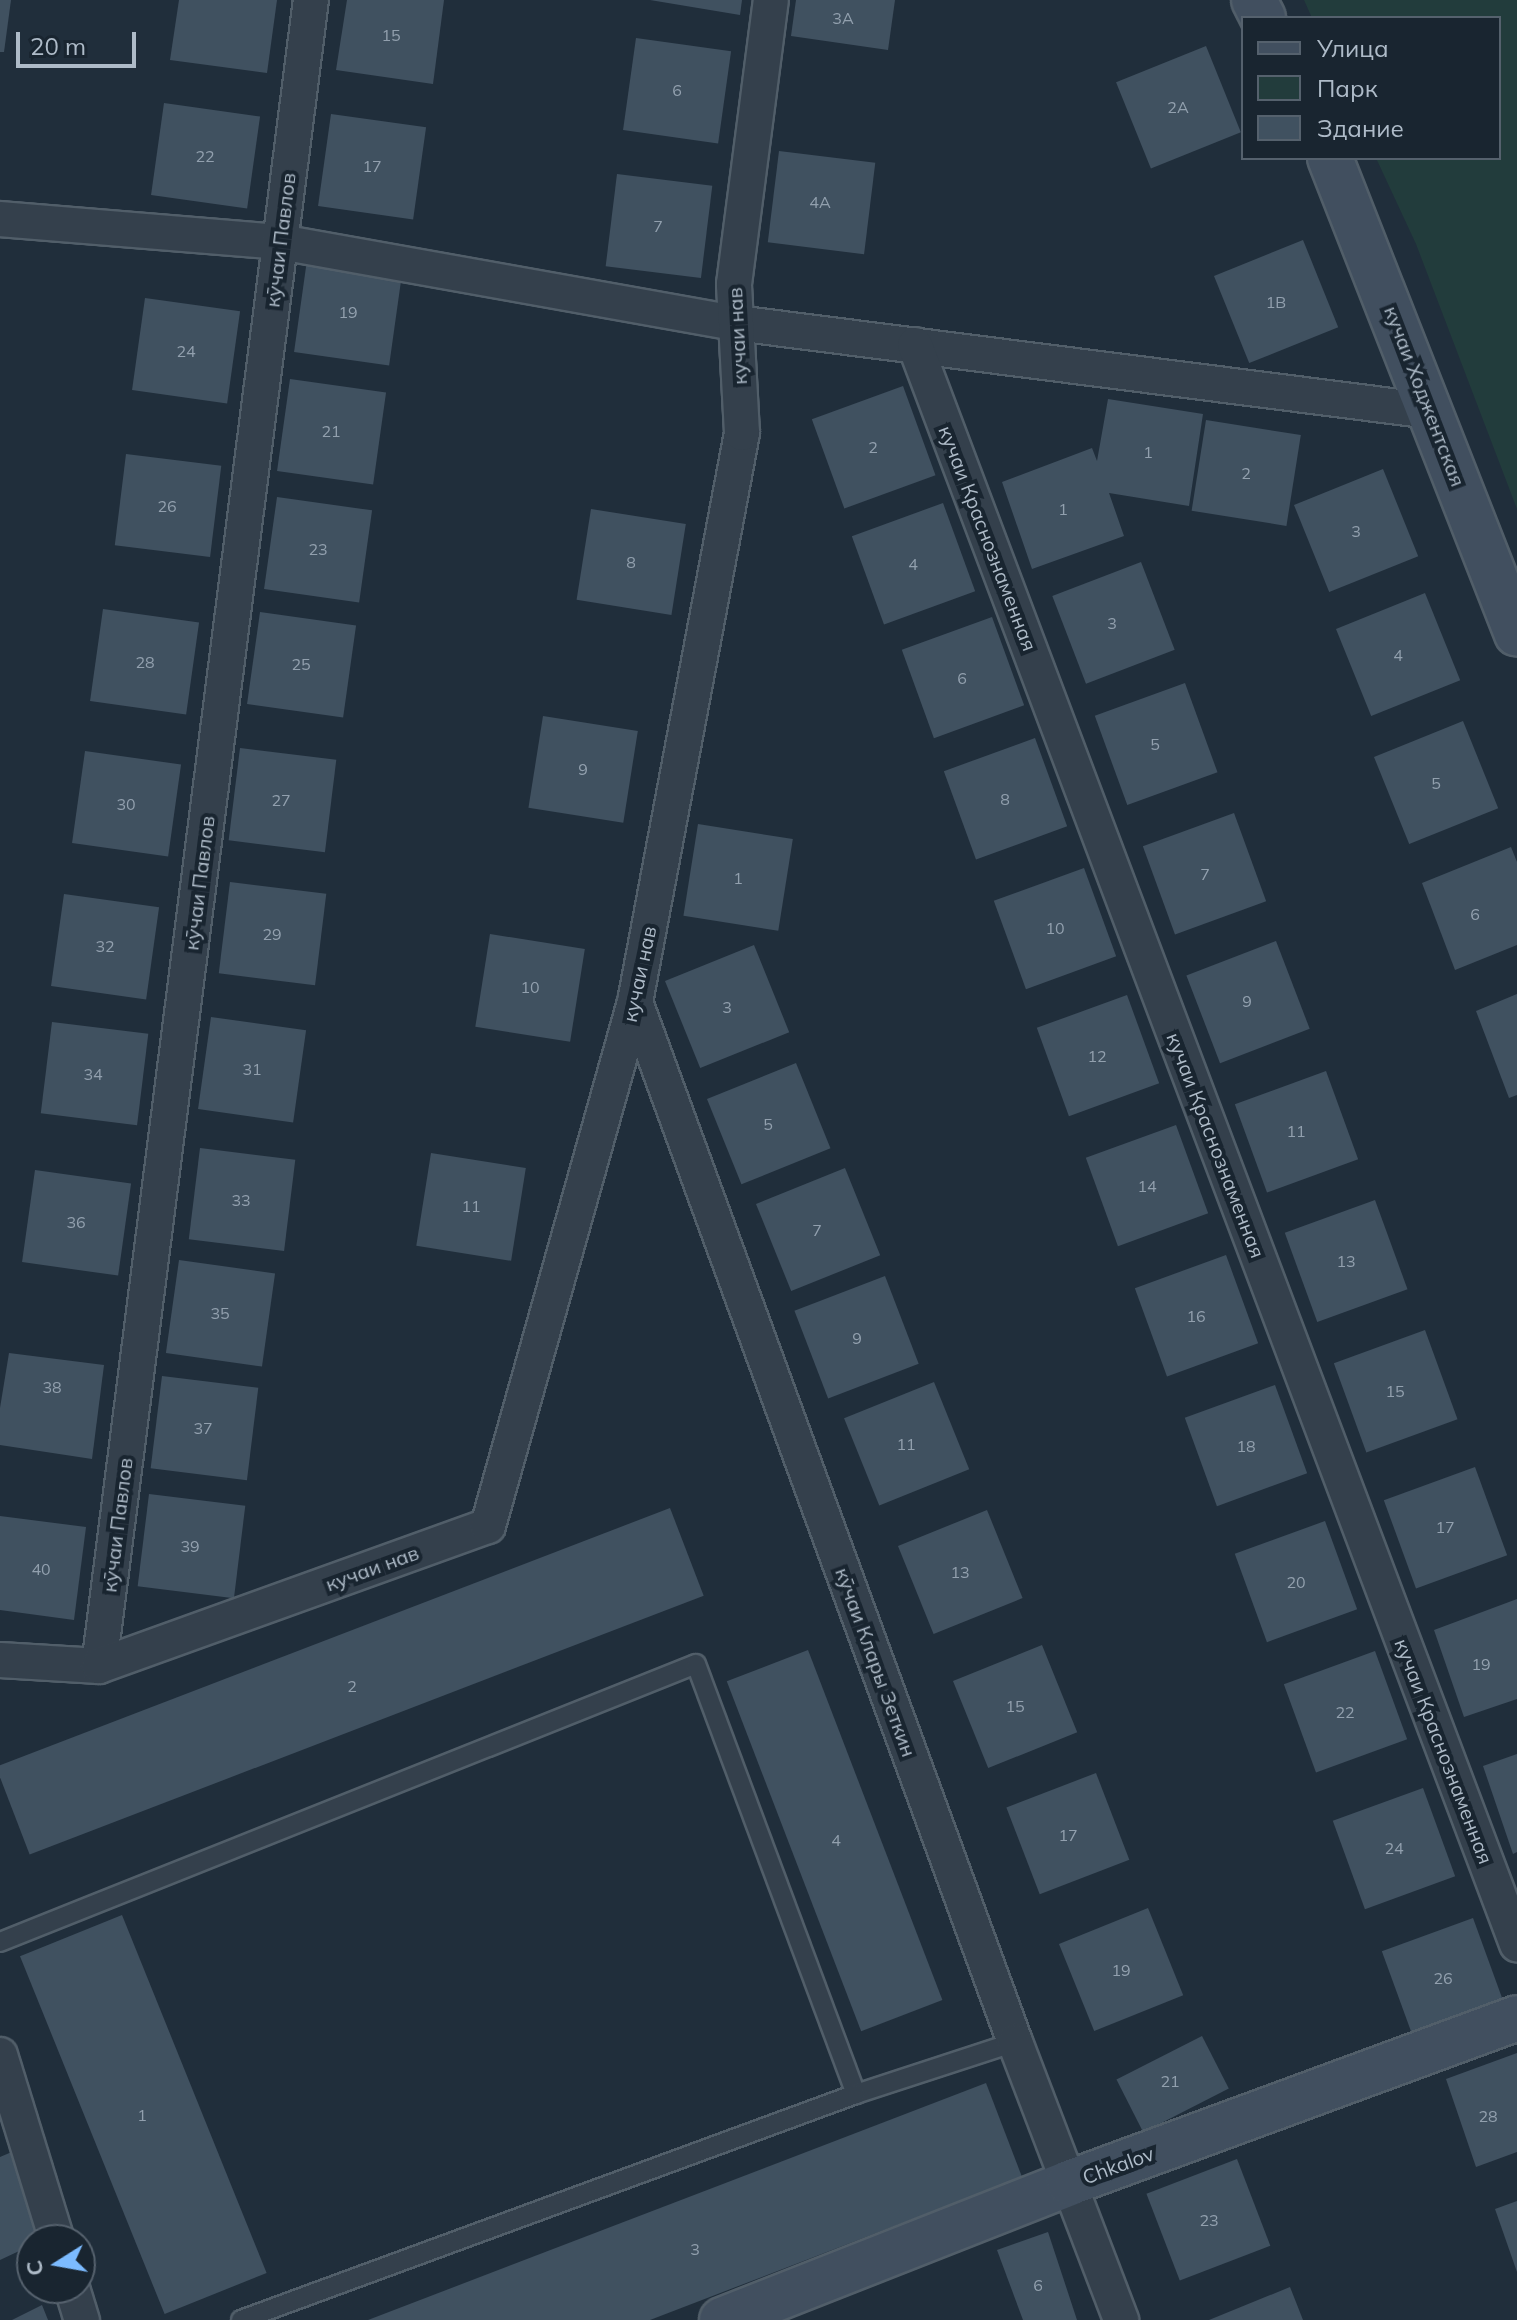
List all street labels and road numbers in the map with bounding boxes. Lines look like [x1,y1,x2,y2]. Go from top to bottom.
street label: кӯчаи Павлов [260,171,300,309]
street label: кучаи нав [722,287,752,385]
street label: кучаи Ходжентская [1380,302,1470,490]
street label: кучаи Краснознаменная [934,422,1042,654]
street label: кӯчаи Павлов [179,814,219,952]
street label: кучаи нав [617,924,661,1024]
street label: кучаи Краснознаменная [1162,1029,1270,1261]
street label: кӯчаи Павлов [97,1456,137,1594]
street label: кучаи нав [322,1540,422,1596]
street label: кӯчаи Клары Зеткин [831,1564,921,1760]
street label: кучаи Краснознаменная [1390,1635,1498,1867]
street label: Chkalov [1079,2141,1157,2189]

